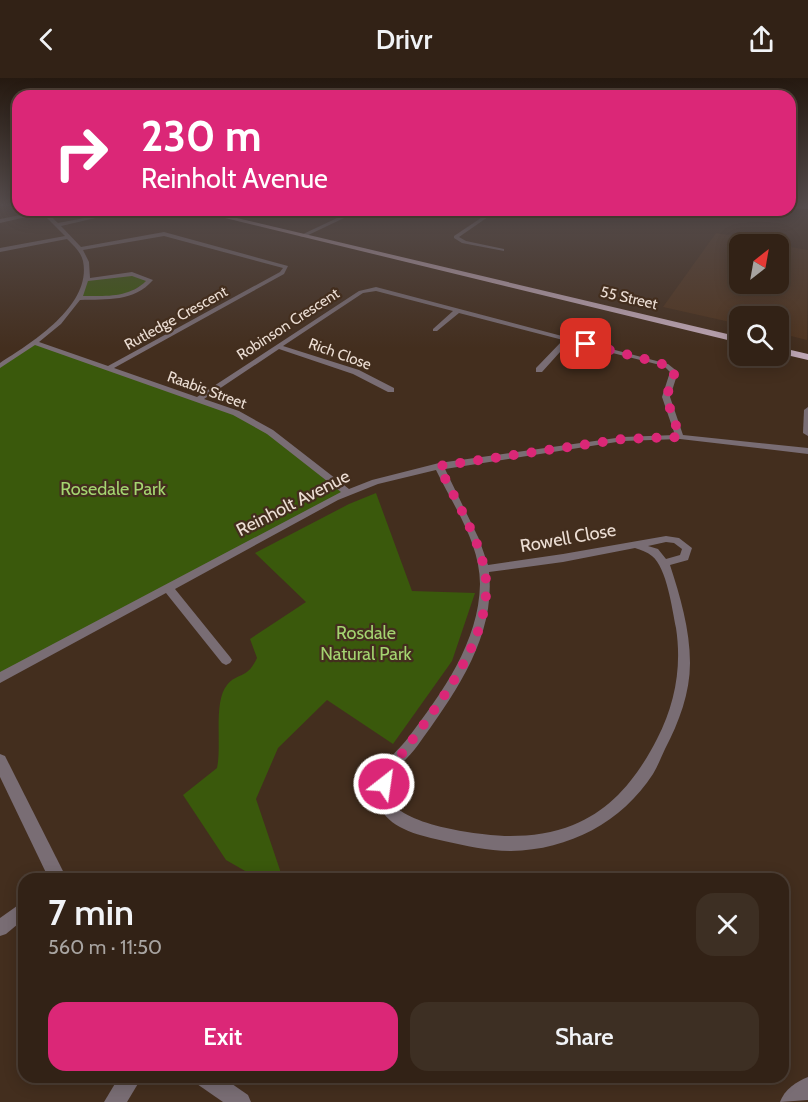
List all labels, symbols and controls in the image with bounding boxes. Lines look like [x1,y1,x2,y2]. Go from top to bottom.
icon: back [30,23,63,56]
text: Drivr [376,23,432,56]
icon: share [745,23,778,56]
text: 230 m [141,110,261,162]
icon: right [42,114,120,192]
text: Reinholt Avenue [141,162,328,195]
north arrow [729,234,789,294]
map controls [729,234,789,366]
street label: Rutledge Crescent [121,282,231,354]
street label: 55 Street [599,283,659,313]
street label: Robinson Crescent [233,284,343,364]
button: search [729,306,789,366]
pin [560,318,611,369]
icon: arrive [569,327,602,360]
street label: Rich Close [306,334,374,374]
street label: Raabis Street [165,367,249,413]
street label: Reinholt Avenue [232,465,354,541]
park label: Rosedale Park [60,478,167,500]
street label: Rowell Close [518,519,618,557]
park label: Rosdale Natural Park [320,622,413,665]
position arrow [352,752,416,816]
text: 7 min [48,890,134,934]
button: close [696,893,759,956]
text: 560 m · 11:50 [48,935,162,959]
button: Exit [48,1002,398,1071]
button: Share [410,1002,759,1071]

